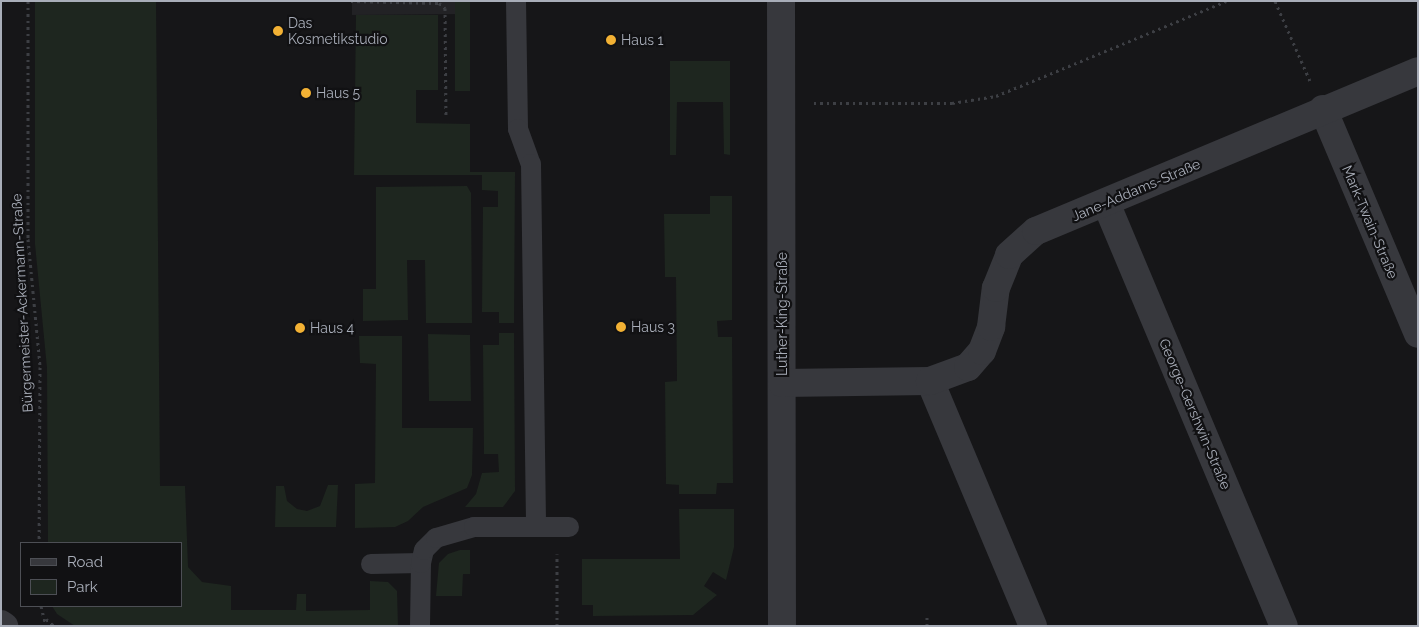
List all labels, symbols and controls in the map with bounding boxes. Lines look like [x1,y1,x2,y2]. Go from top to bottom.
place label: Das Kosmetikstudio [288,15,388,48]
marker: Das Kosmetikstudio [272,25,284,37]
place label: Haus 1 [621,32,664,48]
marker: Haus 1 [605,34,617,46]
place label: Haus 5 [316,85,360,101]
marker: Haus 5 [300,87,312,99]
street label: Jane-Addams-Straße [1069,155,1203,225]
street label: Mark-Twain-Straße [1339,163,1401,281]
street label: Bürgermeister-Ackermann-Straße [8,193,36,413]
street label: Luther-King-Straße [774,252,790,376]
place label: Haus 3 [631,319,675,335]
place label: Haus 4 [310,320,354,336]
marker: Haus 3 [615,321,627,333]
marker: Haus 4 [294,322,306,334]
street label: George-Gershwin-Straße [1156,336,1234,492]
legend [20,542,182,607]
text: Road [67,553,103,571]
text: Park [67,578,98,596]

